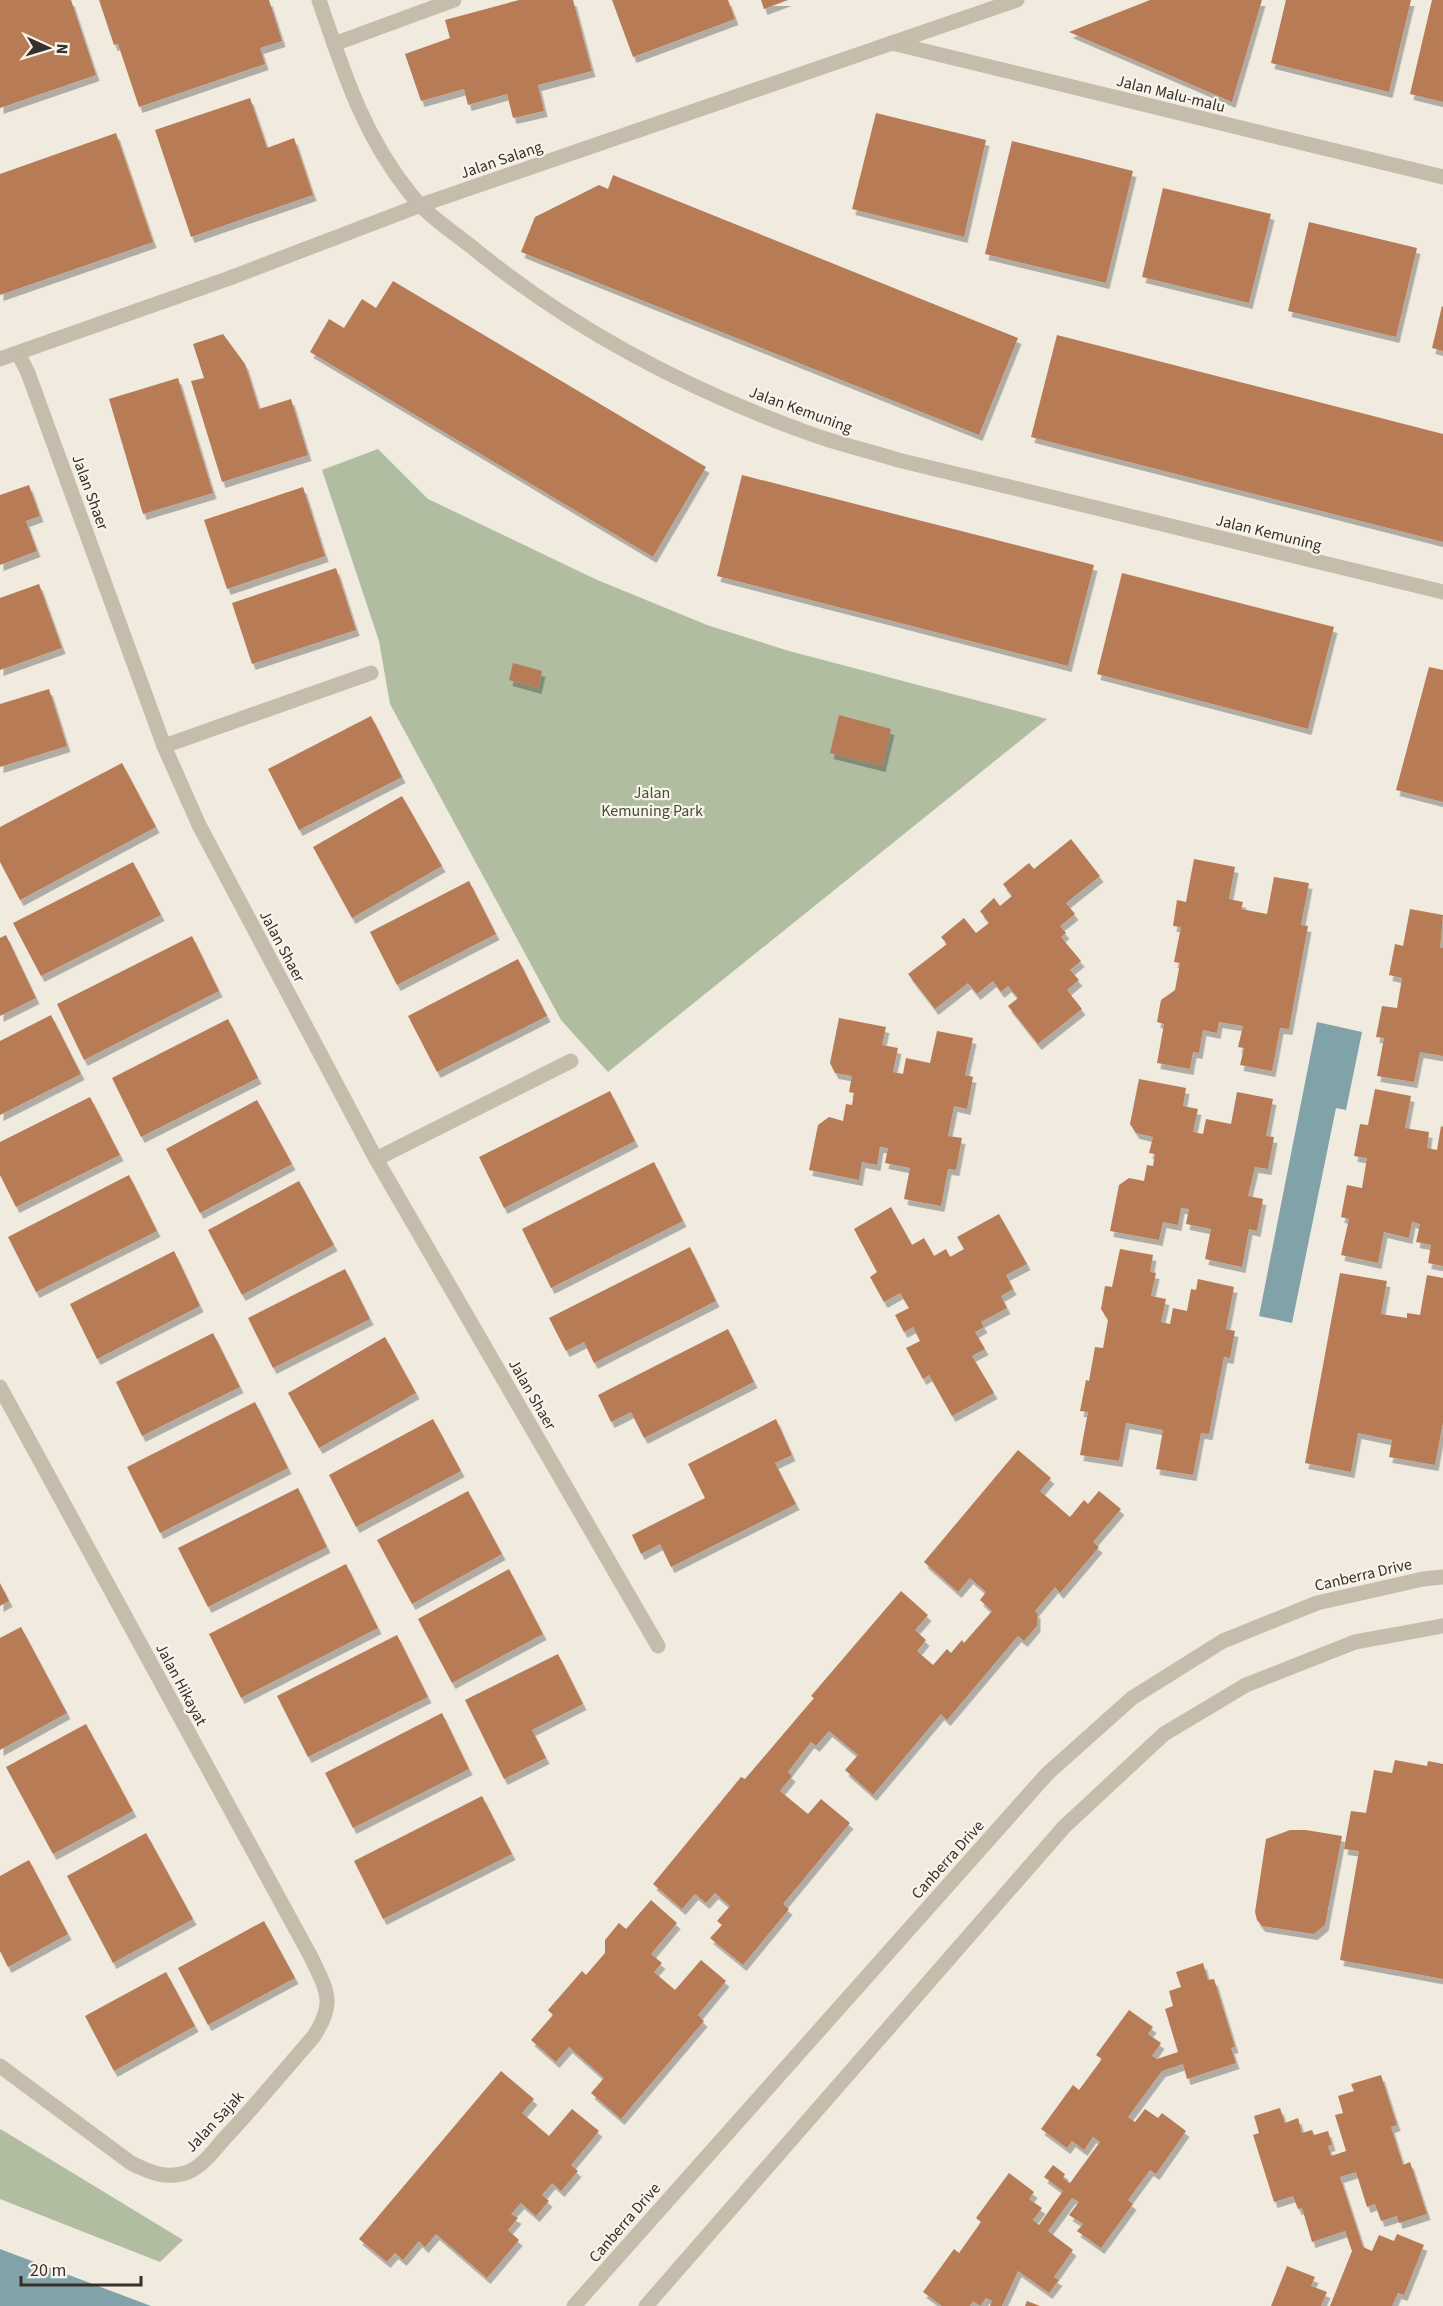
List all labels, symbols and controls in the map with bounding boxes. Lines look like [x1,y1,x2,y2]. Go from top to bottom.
north arrow [18,18,78,78]
text: N [51,43,73,55]
street label: Jalan Malu-malu [1114,70,1227,118]
street label: Jalan Salang [457,136,545,184]
street label: Jalan Kemuning [746,381,855,439]
street label: Jalan Shaer [66,452,114,533]
street label: Jalan Kemuning [1214,509,1324,557]
park label: Jalan Kemuning Park [601,782,703,822]
street label: Jalan Shaer [254,907,310,987]
street label: Jalan Shaer [503,1355,562,1434]
street label: Canberra Drive [1312,1553,1414,1597]
street label: Jalan Hikayat [150,1639,212,1730]
street label: Canberra Drive [906,1815,989,1904]
street label: Jalan Sajak [181,2086,249,2157]
street label: Canberra Drive [584,2178,666,2267]
scale bar [21,2249,141,2287]
text: 20 m [30,2258,66,2283]

